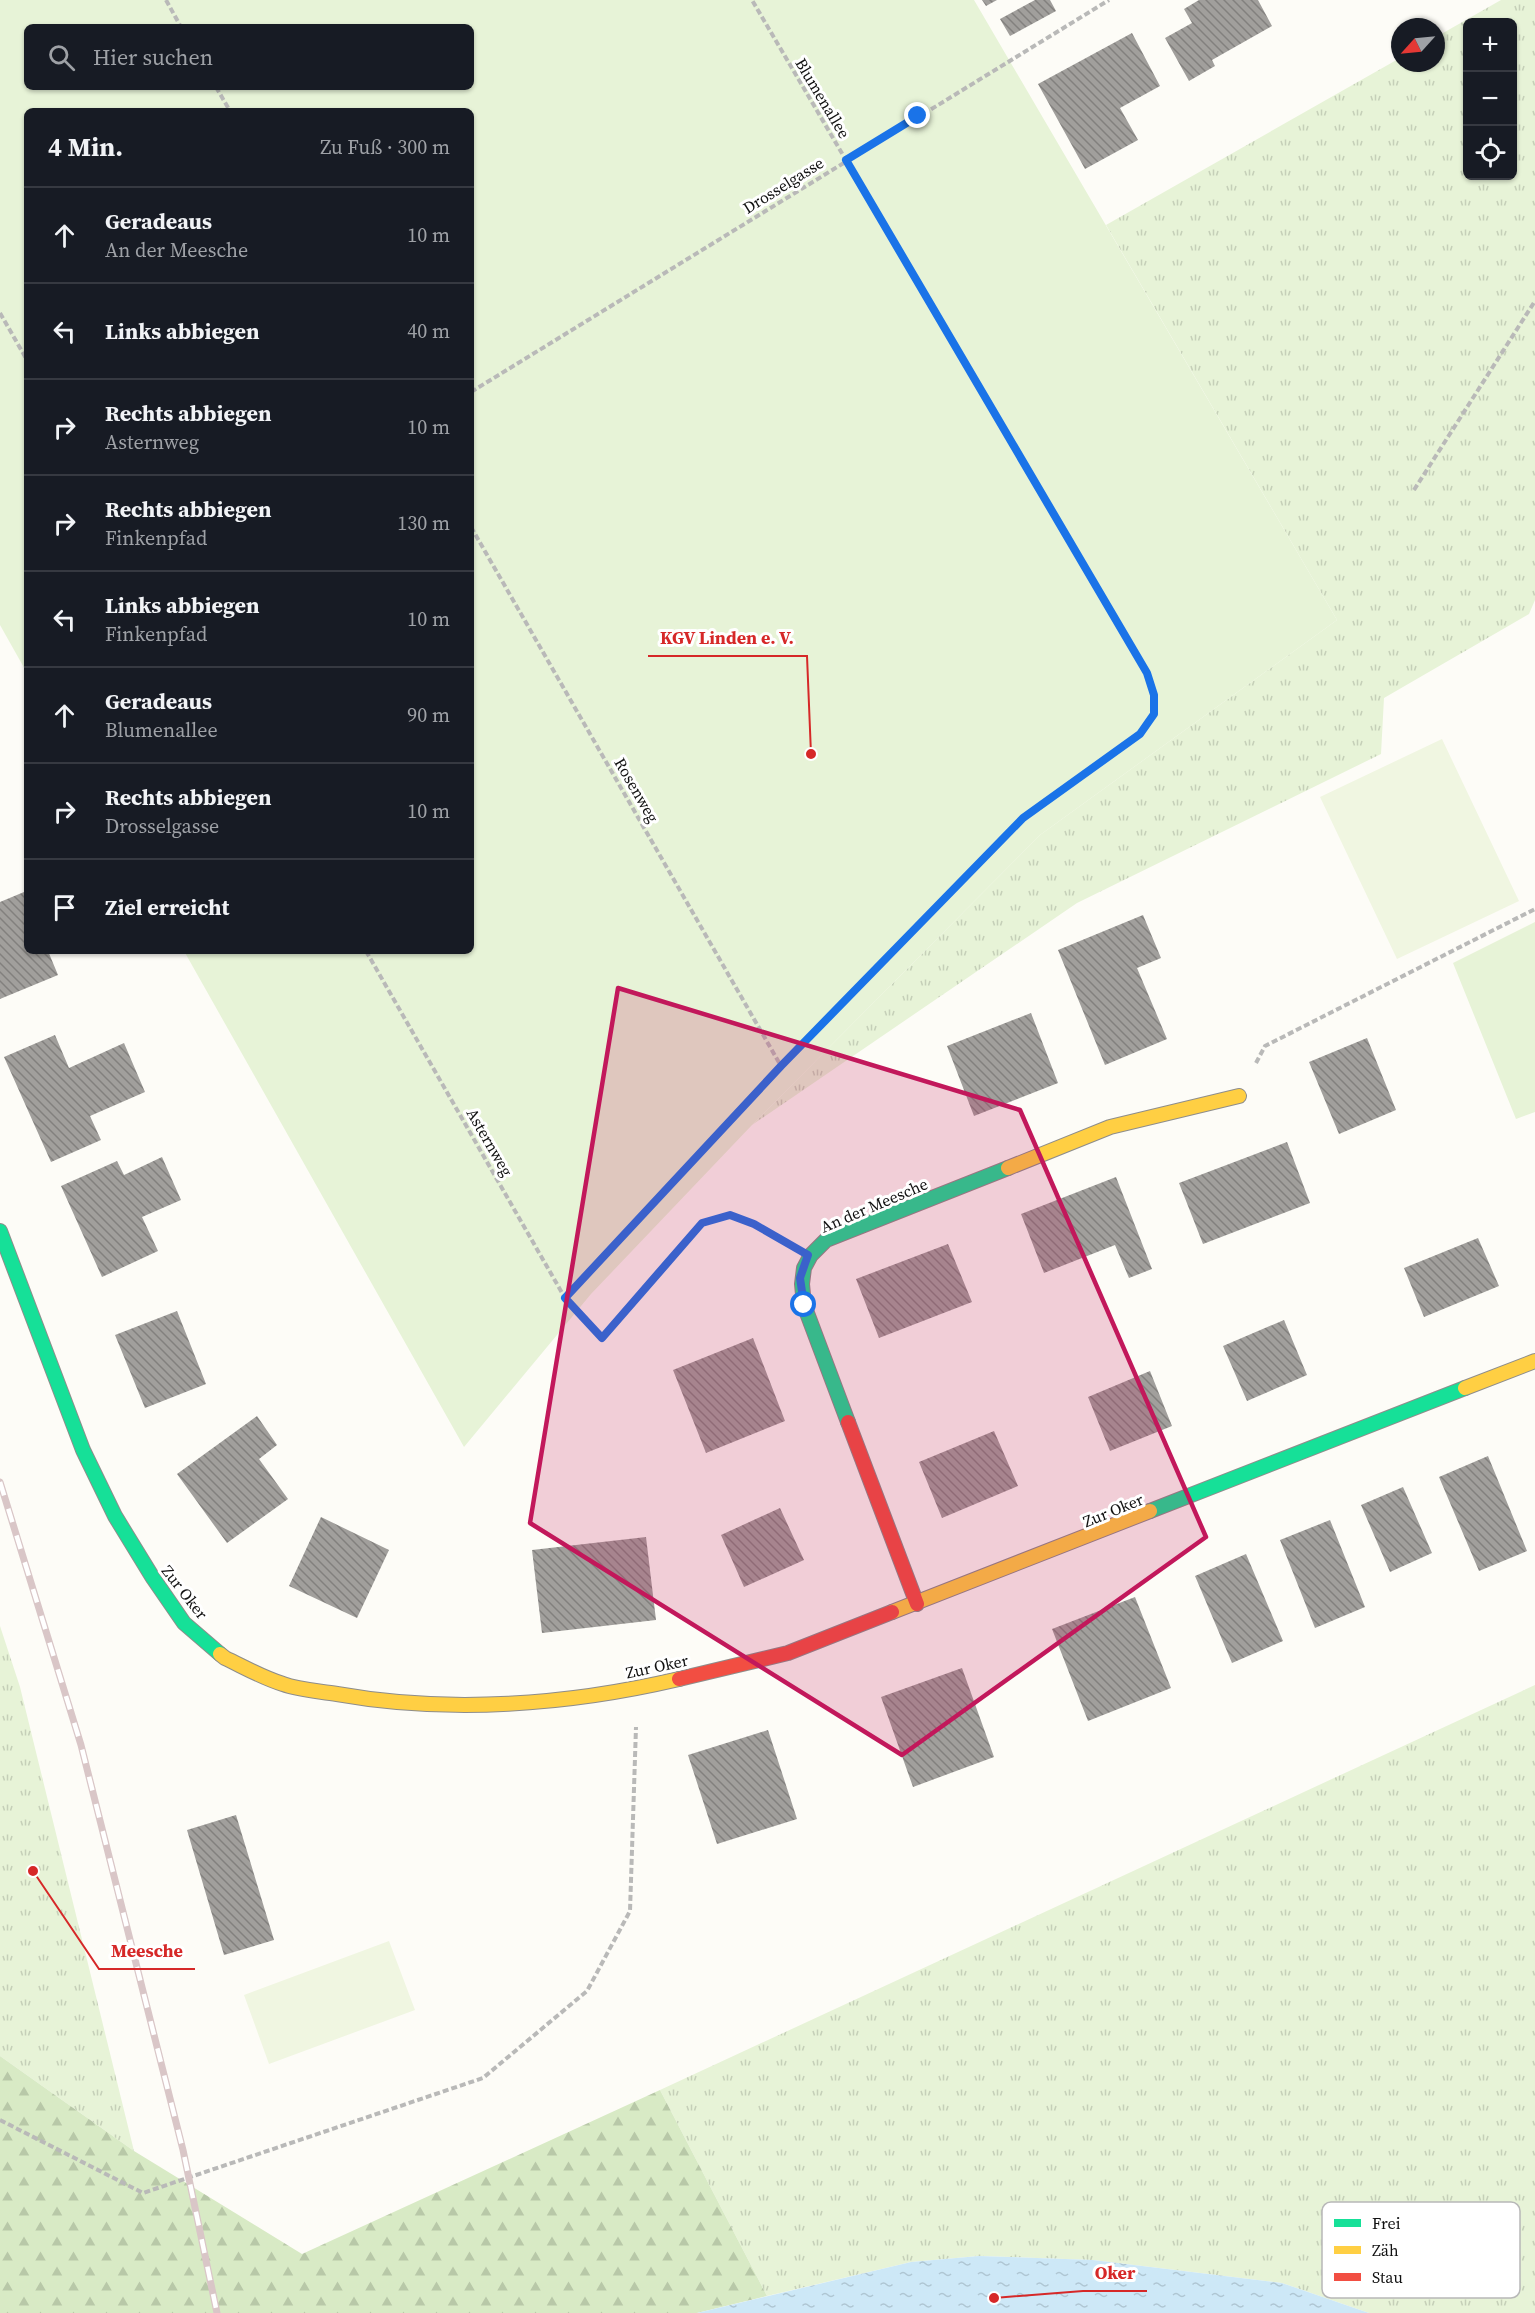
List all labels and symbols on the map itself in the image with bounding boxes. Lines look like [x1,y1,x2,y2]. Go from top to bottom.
north arrow [1391,18,1445,72]
street label: Blumenallee [790,54,856,142]
route end [904,102,930,128]
street label: Drosselgasse [738,151,828,219]
callout: KGV Linden e. V. [648,620,807,656]
text: KGV Linden e. V. [660,625,794,650]
street label: Rosenweg [610,753,664,827]
street label: Asternweg [462,1104,518,1180]
street label: An der Meesche [817,1172,931,1238]
route start [790,1291,816,1317]
street label: Zur Oker [1080,1488,1147,1532]
street label: Zur Oker [157,1560,213,1624]
street label: Zur Oker [624,1649,690,1683]
callout: Meesche [99,1933,195,1969]
text: Meesche [111,1938,183,1963]
legend [1322,2202,1520,2298]
text: Frei [1372,2212,1401,2234]
text: Zäh [1372,2239,1399,2261]
callout: Oker [1083,2255,1147,2291]
text: Oker [1095,2260,1136,2285]
text: Stau [1372,2266,1403,2288]

